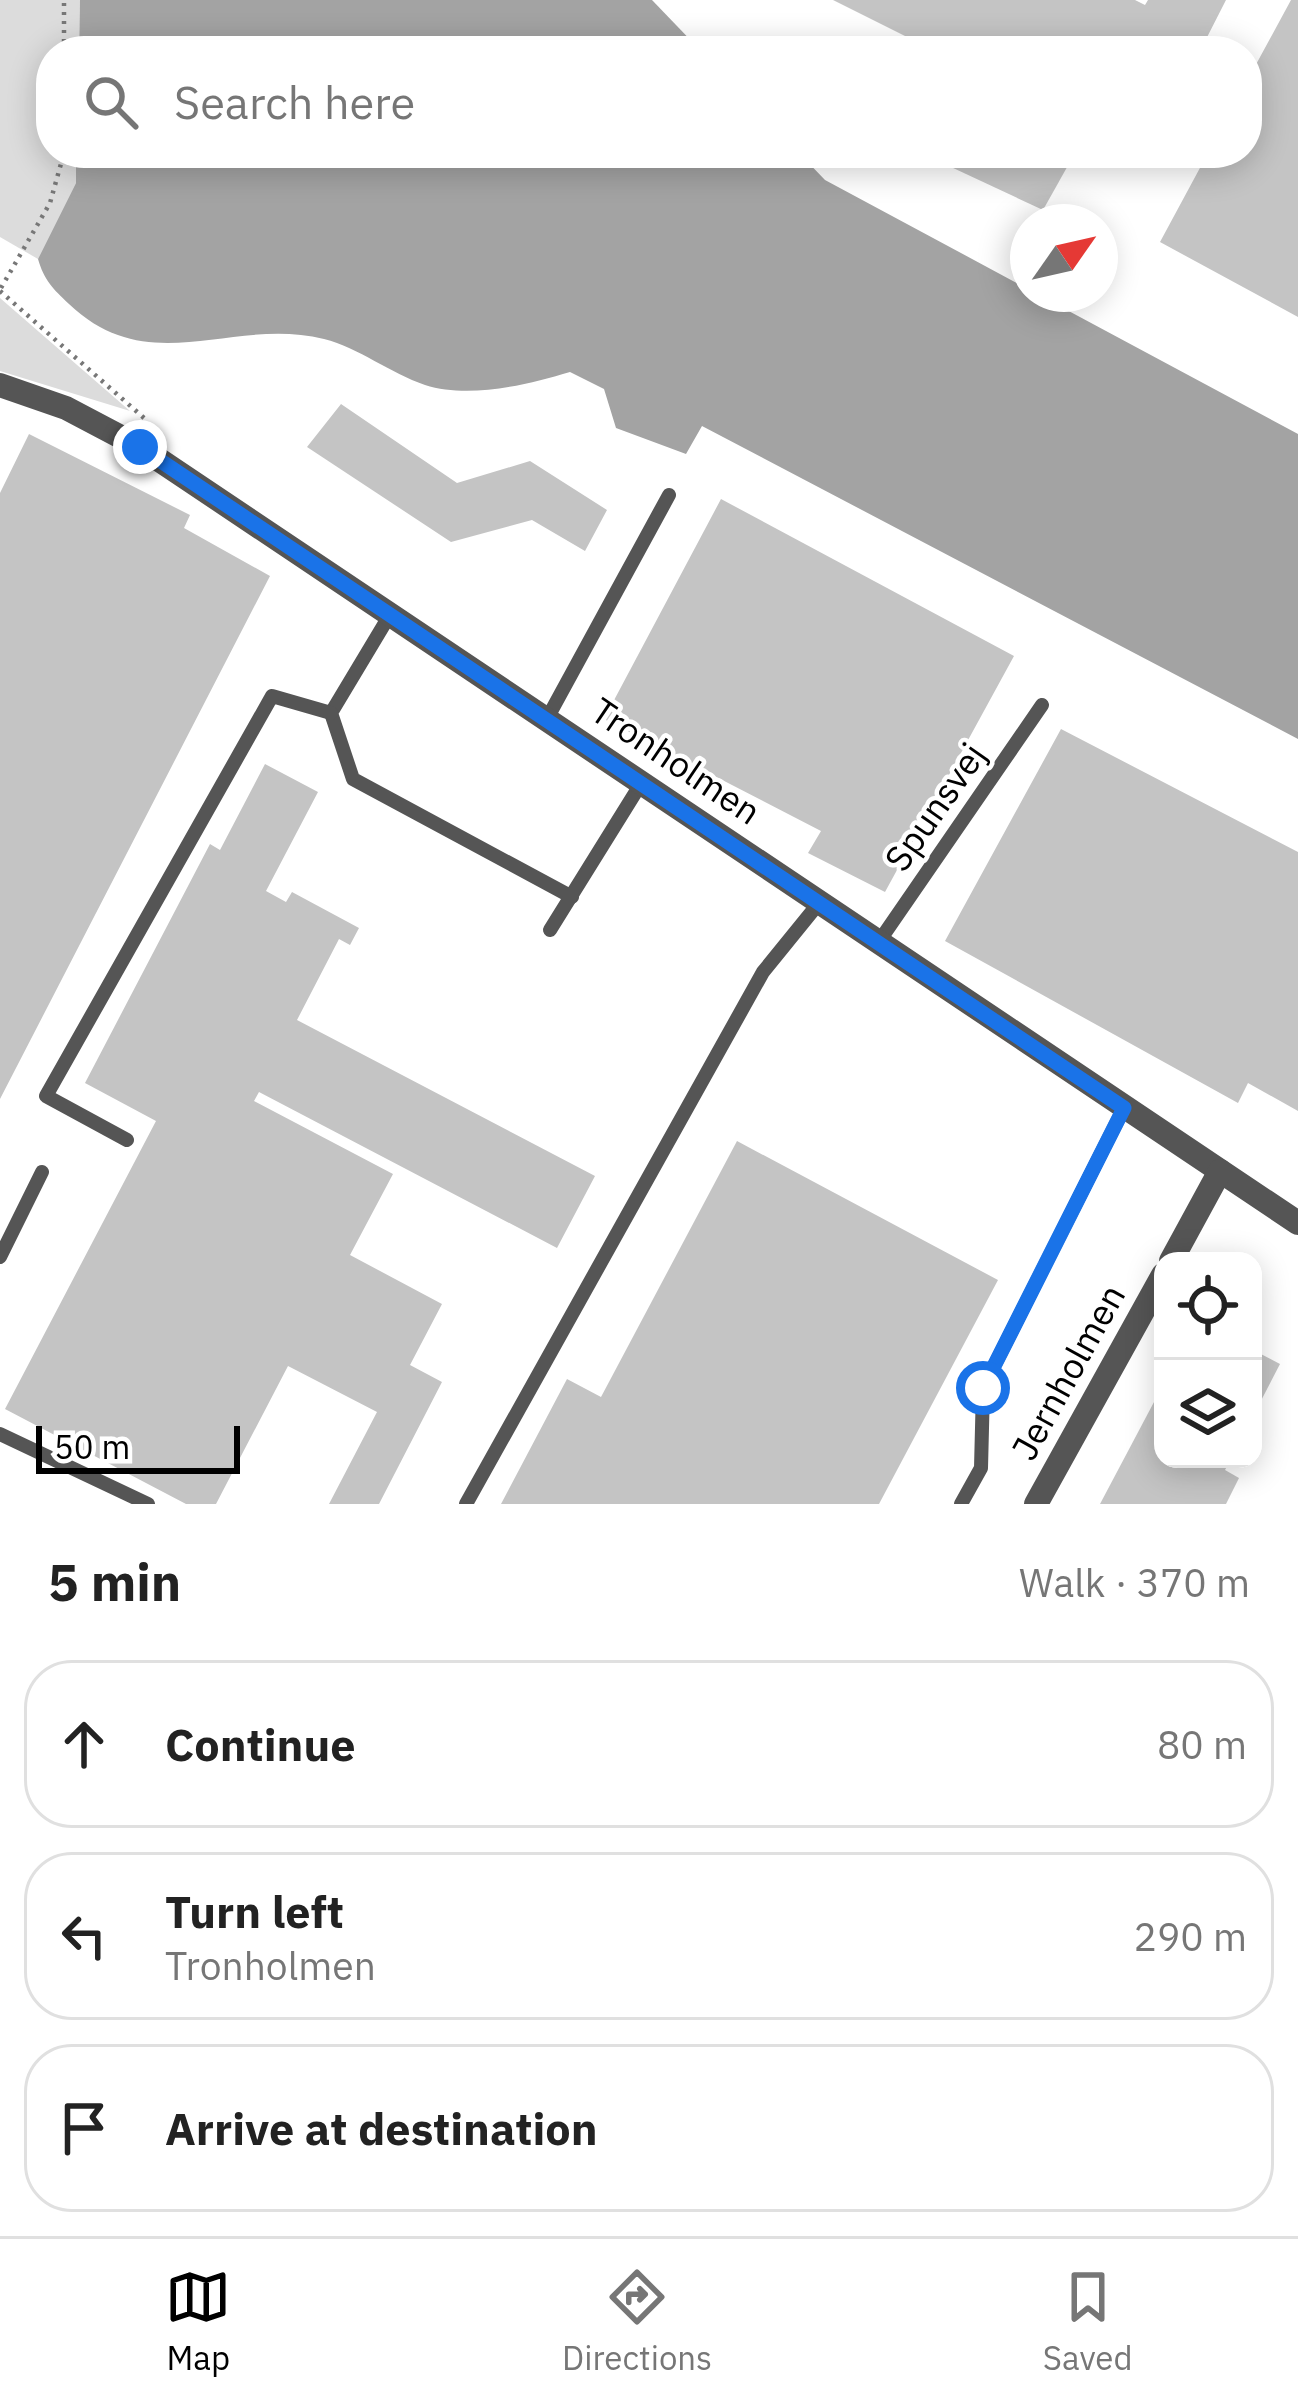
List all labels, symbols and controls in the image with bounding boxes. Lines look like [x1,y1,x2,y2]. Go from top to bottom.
search box [36,36,1262,168]
icon: search [78,69,144,135]
text: Search here [174,73,415,131]
north arrow [1010,204,1118,312]
route end [113,420,167,474]
street label: Tronholmen [582,687,770,834]
street label: Spunsvej [873,733,996,880]
map controls [1154,1252,1262,1468]
button: locate [1154,1252,1262,1360]
street label: Jernholmen [1000,1276,1135,1468]
button: layers [1154,1360,1262,1468]
route start [956,1361,1010,1415]
scale bar [36,1420,240,1473]
text: 50 m [54,1425,130,1468]
text: 5 min [48,1549,181,1615]
text: Walk · 370 m [1019,1557,1250,1608]
icon: ahead [51,1711,117,1777]
text: Continue [165,1715,356,1773]
text: 80 m [1157,1719,1247,1770]
text: Turn left [165,1882,344,1940]
icon: left [51,1903,117,1969]
text: 290 m [1134,1911,1247,1962]
text: Tronholmen [165,1940,376,1991]
icon: arrive [51,2095,117,2161]
text: Arrive at destination [165,2099,598,2157]
tab: Map [165,2264,231,2379]
tab: Directions [562,2264,712,2379]
tab: Saved [1043,2264,1133,2379]

